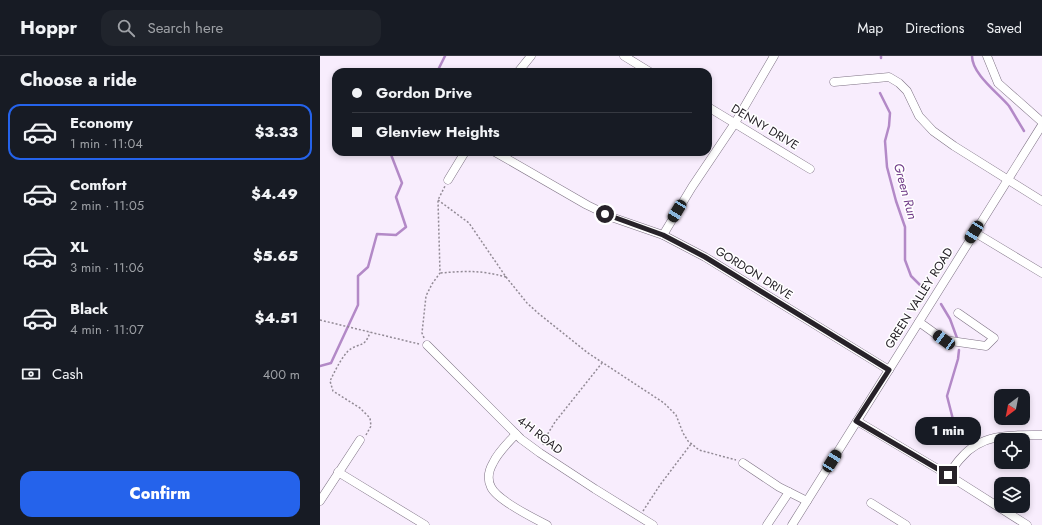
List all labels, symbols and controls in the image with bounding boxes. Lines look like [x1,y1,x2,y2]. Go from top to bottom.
search box [101,10,381,46]
text: Hoppr [20,14,77,41]
icon: search [115,17,137,39]
text: Search here [147,17,223,39]
text: Map [857,18,883,38]
text: Directions [905,18,965,38]
text: Saved [987,18,1022,38]
text: Choose a ride [20,67,137,93]
text: Gordon Drive [376,82,472,104]
street label: DENNY DRIVE [728,100,802,154]
text: Economy [70,112,133,134]
icon: car [22,114,58,150]
text: $3.33 [255,121,298,143]
text: Glenview Heights [376,121,500,143]
text: 1 min · 11:04 [70,134,143,153]
water label: Green Run [889,161,922,222]
text: Comfort [70,174,127,196]
icon: car [22,176,58,212]
text: $4.49 [251,183,298,205]
text: 2 min · 11:05 [70,196,144,215]
car [666,198,688,224]
route start [596,205,614,223]
car [963,219,985,245]
text: XL [70,236,88,258]
icon: car [22,238,58,274]
street label: GORDON DRIVE [712,242,796,304]
street label: GREEN VALLEY ROAD [881,244,957,352]
text: $5.65 [253,245,298,267]
text: 3 min · 11:06 [70,258,144,277]
text: Black [70,298,108,320]
icon: car [22,300,58,336]
text: $4.51 [255,307,298,329]
text: 4 min · 11:07 [70,320,144,339]
car [931,328,957,352]
icon: cash [20,363,42,385]
text: Cash [52,363,83,385]
text: 400 m [263,365,300,384]
north arrow [994,389,1030,425]
map controls [994,389,1030,513]
street label: 4-H ROAD [513,411,567,459]
callout: 1 min [915,417,981,445]
text: 1 min [932,421,964,440]
button: locate [994,433,1030,469]
car [821,448,843,474]
route end [939,466,957,484]
button: Confirm [20,471,300,517]
button: layers [994,477,1030,513]

